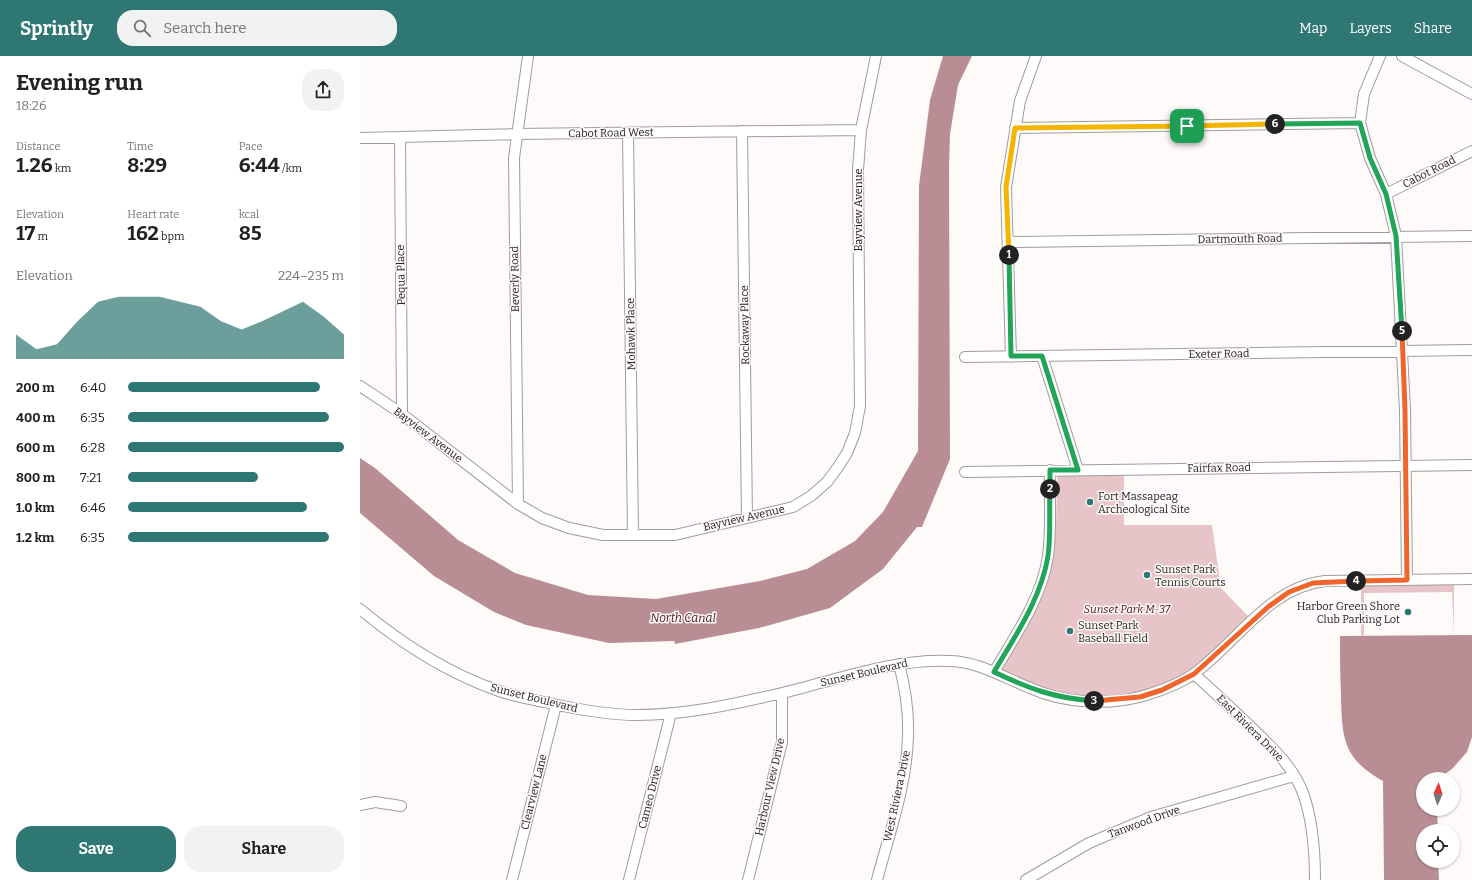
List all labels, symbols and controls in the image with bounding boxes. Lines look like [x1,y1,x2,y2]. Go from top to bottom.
search box [117,10,397,46]
text: Sprintly [20,17,93,40]
icon: search [131,17,153,39]
text: Search here [163,19,246,37]
text: Map [1299,20,1327,37]
text: Layers [1349,20,1392,37]
text: Share [1414,20,1452,37]
text: Evening run [16,69,143,96]
button: share [302,69,344,111]
text: 18:26 [16,98,47,113]
pin [1170,109,1204,143]
pin: 6 [1265,114,1285,134]
icon: arrive [1176,115,1198,137]
text: 6 [1272,117,1278,130]
street label: Cabot Road West [568,126,654,140]
text: Distance [16,140,61,153]
text: Time [127,140,153,153]
text: Pace [239,140,262,153]
text: 1.26 [16,153,53,177]
text: 8:29 [127,153,167,177]
text: 6:44 [239,153,280,177]
street label: Cabot Road [1400,153,1458,191]
text: km [53,162,71,175]
text: /km [280,162,302,175]
street label: Bayview Avenue [852,168,865,252]
text: Elevation [16,208,64,221]
text: Heart rate [127,208,179,221]
text: kcal [239,208,259,221]
text: 17 [16,221,35,245]
text: 162 [127,221,159,245]
text: 85 [239,221,262,245]
text: m [35,230,48,243]
text: bpm [159,230,184,243]
street label: Dartmouth Road [1197,232,1283,246]
street label: Pequa Place [394,245,408,305]
street label: Beverly Road [508,245,522,312]
pin: 1 [999,245,1019,265]
text: 1 [1007,248,1011,261]
text: Elevation [16,268,73,283]
text: 224–235 m [278,268,344,283]
street label: Rockaway Place [738,285,752,365]
street label: Mohawk Place [624,298,638,370]
pin: 5 [1392,321,1412,341]
text: 5 [1399,324,1405,337]
street label: Exeter Road [1188,347,1250,361]
text: 200 m [16,380,55,395]
text: 6:40 [80,380,106,395]
street label: Bayview Avenue [391,405,465,465]
text: 400 m [16,410,55,425]
text: 6:35 [80,410,105,425]
text: 600 m [16,440,55,455]
text: 6:28 [80,440,105,455]
street label: Fairfax Road [1187,461,1251,475]
text: 800 m [16,470,55,485]
text: 7:21 [80,470,102,485]
pin: 2 [1040,479,1060,499]
text: 2 [1047,482,1053,495]
place label: Fort Massapeag Archeological Site [1098,490,1190,516]
marker: Fort Massapeag Archeological Site [1085,497,1095,507]
text: 1.0 km [16,500,55,515]
text: 6:46 [80,500,106,515]
street label: Bayview Avenue [702,502,786,534]
text: 1.2 km [16,530,54,545]
text: 6:35 [80,530,105,545]
place label: Sunset Park Tennis Courts [1155,563,1226,589]
marker: Sunset Park Tennis Courts [1142,570,1152,580]
pin: 4 [1346,571,1366,591]
text: 4 [1353,574,1359,587]
place label: Harbor Green Shore Club Parking Lot [1297,600,1400,626]
park label: Sunset Park M-37 [1084,603,1171,616]
marker: Harbor Green Shore Club Parking Lot [1403,607,1413,617]
water label: North Canal [650,611,716,625]
place label: Sunset Park Baseball Field [1078,619,1149,645]
marker: Sunset Park Baseball Field [1065,626,1075,636]
street label: Sunset Boulevard [819,656,910,689]
street label: Sunset Boulevard [489,681,579,715]
pin: 3 [1084,691,1104,711]
street label: East Riviera Drive [1214,692,1286,764]
text: 3 [1091,694,1097,707]
street label: Harbour View Drive [752,737,788,837]
street label: West Riviera Drive [881,749,913,843]
street label: Clearview Lane [518,753,550,831]
street label: Cameo Drive [636,764,664,830]
north arrow [1416,772,1460,816]
map controls [1416,772,1460,868]
street label: Tanwood Drive [1106,803,1182,841]
button: locate [1416,824,1460,868]
button: Save [16,826,176,872]
button: Share [184,826,344,872]

